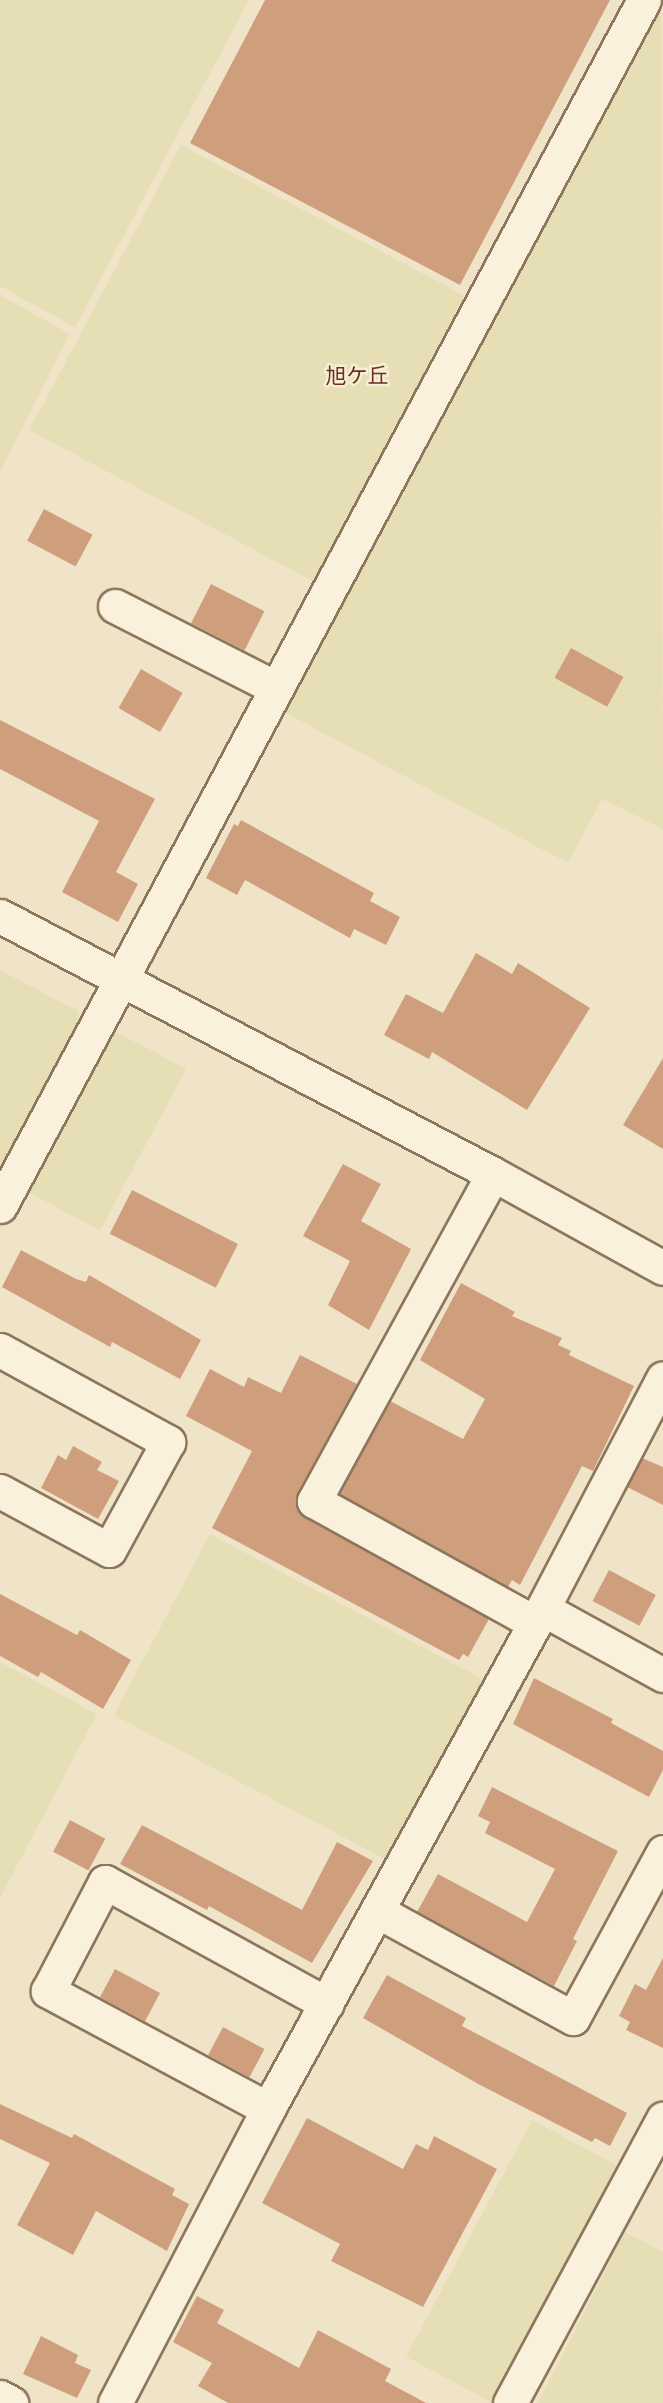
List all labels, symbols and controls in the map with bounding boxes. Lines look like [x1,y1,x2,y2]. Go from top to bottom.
district label: 旭ケ丘 [326,363,388,389]

